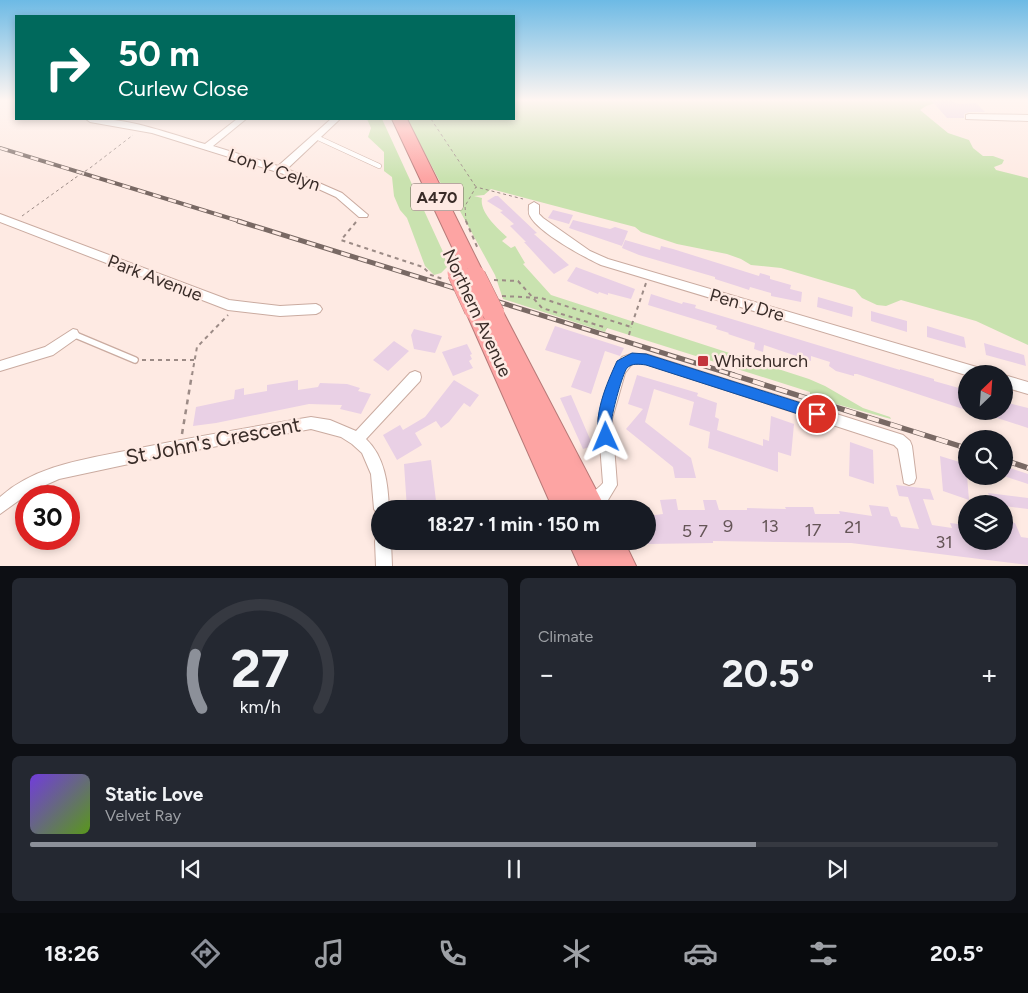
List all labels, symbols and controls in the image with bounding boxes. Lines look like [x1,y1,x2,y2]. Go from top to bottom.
text: 50 m [118,33,200,75]
icon: right [35,35,100,100]
text: Curlew Close [118,75,249,102]
street label: Lon Y Celyn [225,144,323,196]
road number: A470 [411,183,463,210]
street label: Northern Avenue [438,246,516,381]
street label: Park Avenue [105,250,206,306]
street label: Pen y Dre [707,284,787,326]
place label: Whitchurch [714,350,808,372]
marker: Whitchurch [696,354,710,368]
north arrow [958,365,1012,420]
map controls [958,365,1013,550]
pin [796,393,838,435]
icon: arrive [803,400,831,428]
position arrow [579,410,631,462]
street label: St John's Crescent [123,411,303,470]
button: search [958,430,1013,485]
speed limit sign: 30 [15,485,80,550]
button: layers [958,495,1013,550]
text: 18:27 · 1 min · 150 m [427,513,600,536]
house number: 9 [723,515,733,537]
house number: 13 [761,515,779,537]
house number: 21 [844,516,862,538]
house number: 17 [804,519,822,541]
house number: 5 [682,520,692,542]
house number: 7 [698,520,708,542]
house number: 31 [935,531,953,553]
text: Climate [538,627,593,646]
text: 27 [230,638,290,700]
text: 20.5° [722,651,814,697]
text: − [538,657,555,691]
text: + [981,657,998,691]
text: km/h [240,696,280,717]
text: Static Love [105,783,203,806]
text: Velvet Ray [105,806,181,825]
icon: previous [177,855,205,883]
icon: pause [500,855,528,883]
icon: next [823,855,851,883]
icon: directions [188,936,223,971]
icon: music [312,936,347,971]
icon: phone [435,936,470,971]
icon: climate [559,936,594,971]
icon: car [683,936,718,971]
icon: filters [806,936,841,971]
text: 18:26 [44,940,99,967]
text: 20.5° [930,940,984,967]

